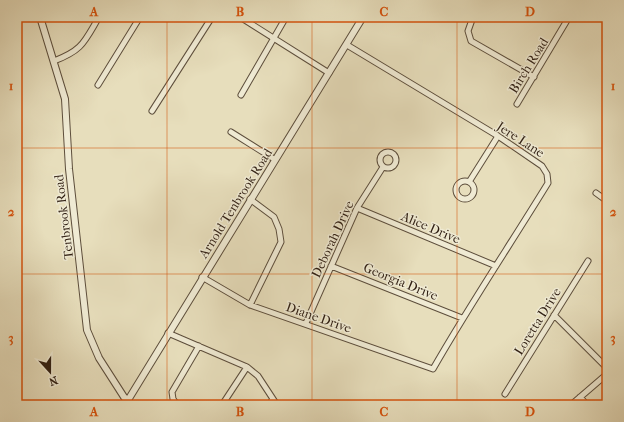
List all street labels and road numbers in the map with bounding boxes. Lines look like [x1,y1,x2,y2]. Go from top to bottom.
street label: Birch Road [506,34,552,96]
street label: Jere Lane [493,118,548,161]
street label: Arnold Tenbrook Road [195,145,276,262]
street label: Tenbrook Road [51,173,76,260]
street label: Deborah Drive [308,198,357,280]
street label: Alice Drive [398,208,463,247]
street label: Georgia Drive [361,260,441,303]
street label: Loretta Drive [511,285,564,358]
street label: Diane Drive [284,299,354,336]

